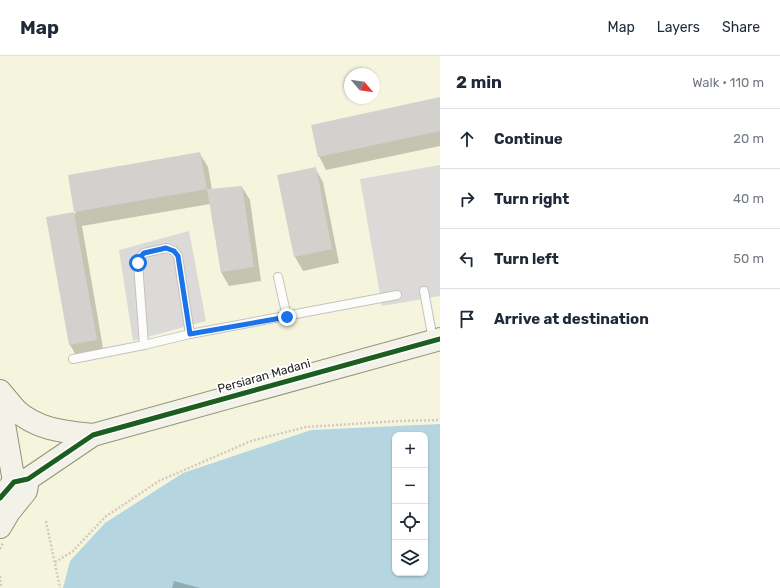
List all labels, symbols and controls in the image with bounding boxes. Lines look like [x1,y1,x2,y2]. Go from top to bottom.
text: Map [20,16,59,39]
text: Map [608,19,635,36]
text: Layers [657,19,700,36]
text: Share [722,19,760,36]
north arrow [344,68,380,104]
text: 2 min [456,72,502,92]
text: Walk · 110 m [692,75,764,90]
icon: ahead [456,128,478,150]
text: Continue [494,130,563,148]
text: 20 m [733,131,764,146]
icon: right [456,188,478,210]
text: Turn right [494,190,569,208]
text: 40 m [733,191,764,206]
icon: left [456,248,478,270]
text: Turn left [494,250,559,268]
text: 50 m [733,251,764,266]
route start [129,254,147,272]
route end [278,308,296,326]
icon: arrive [456,308,478,330]
text: Arrive at destination [494,310,649,328]
street label: Persiaran Madani [216,356,312,396]
map controls [392,432,428,576]
button: + [392,432,428,468]
button: − [392,468,428,504]
button: locate [392,504,428,540]
button: layers [392,540,428,576]

